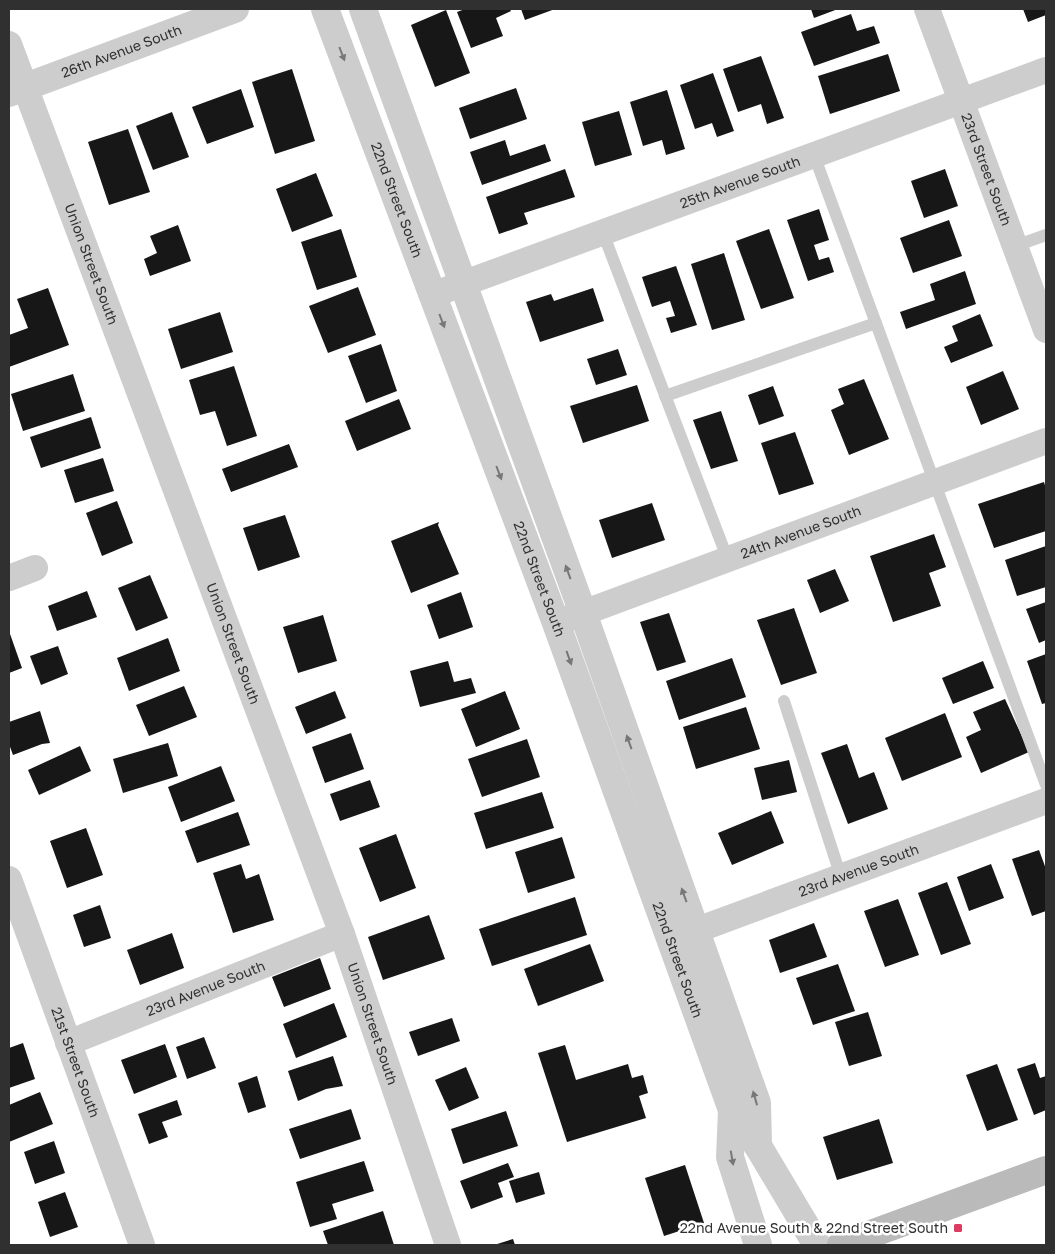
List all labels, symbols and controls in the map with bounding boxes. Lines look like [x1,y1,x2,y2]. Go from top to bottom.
street label: 26th Avenue South [59,21,184,81]
one-way arrow [339,47,346,62]
street label: 23rd Street South [958,110,1016,228]
street label: 22nd Street South [368,140,427,260]
street label: 25th Avenue South [677,152,802,212]
street label: Union Street South [61,201,122,327]
one-way arrow [438,314,446,329]
one-way arrow [495,466,503,481]
street label: 24th Avenue South [738,501,863,562]
street label: 22nd Street South [510,519,569,639]
one-way arrow [564,565,571,580]
street label: Union Street South [203,580,264,706]
one-way arrow [565,651,573,666]
one-way arrow [625,734,633,749]
street label: 23rd Avenue South [796,840,921,900]
one-way arrow [680,887,688,902]
street label: 22nd Street South [649,899,707,1020]
street label: 23rd Avenue South [143,956,267,1019]
street label: Union Street South [344,960,402,1087]
street label: 21st Street South [48,1004,104,1120]
one-way arrow [751,1090,759,1105]
one-way arrow [728,1151,736,1167]
place label: 22nd Avenue South & 22nd Street South [680,1219,948,1236]
marker: 22nd Avenue South & 22nd Street South [952,1222,964,1234]

